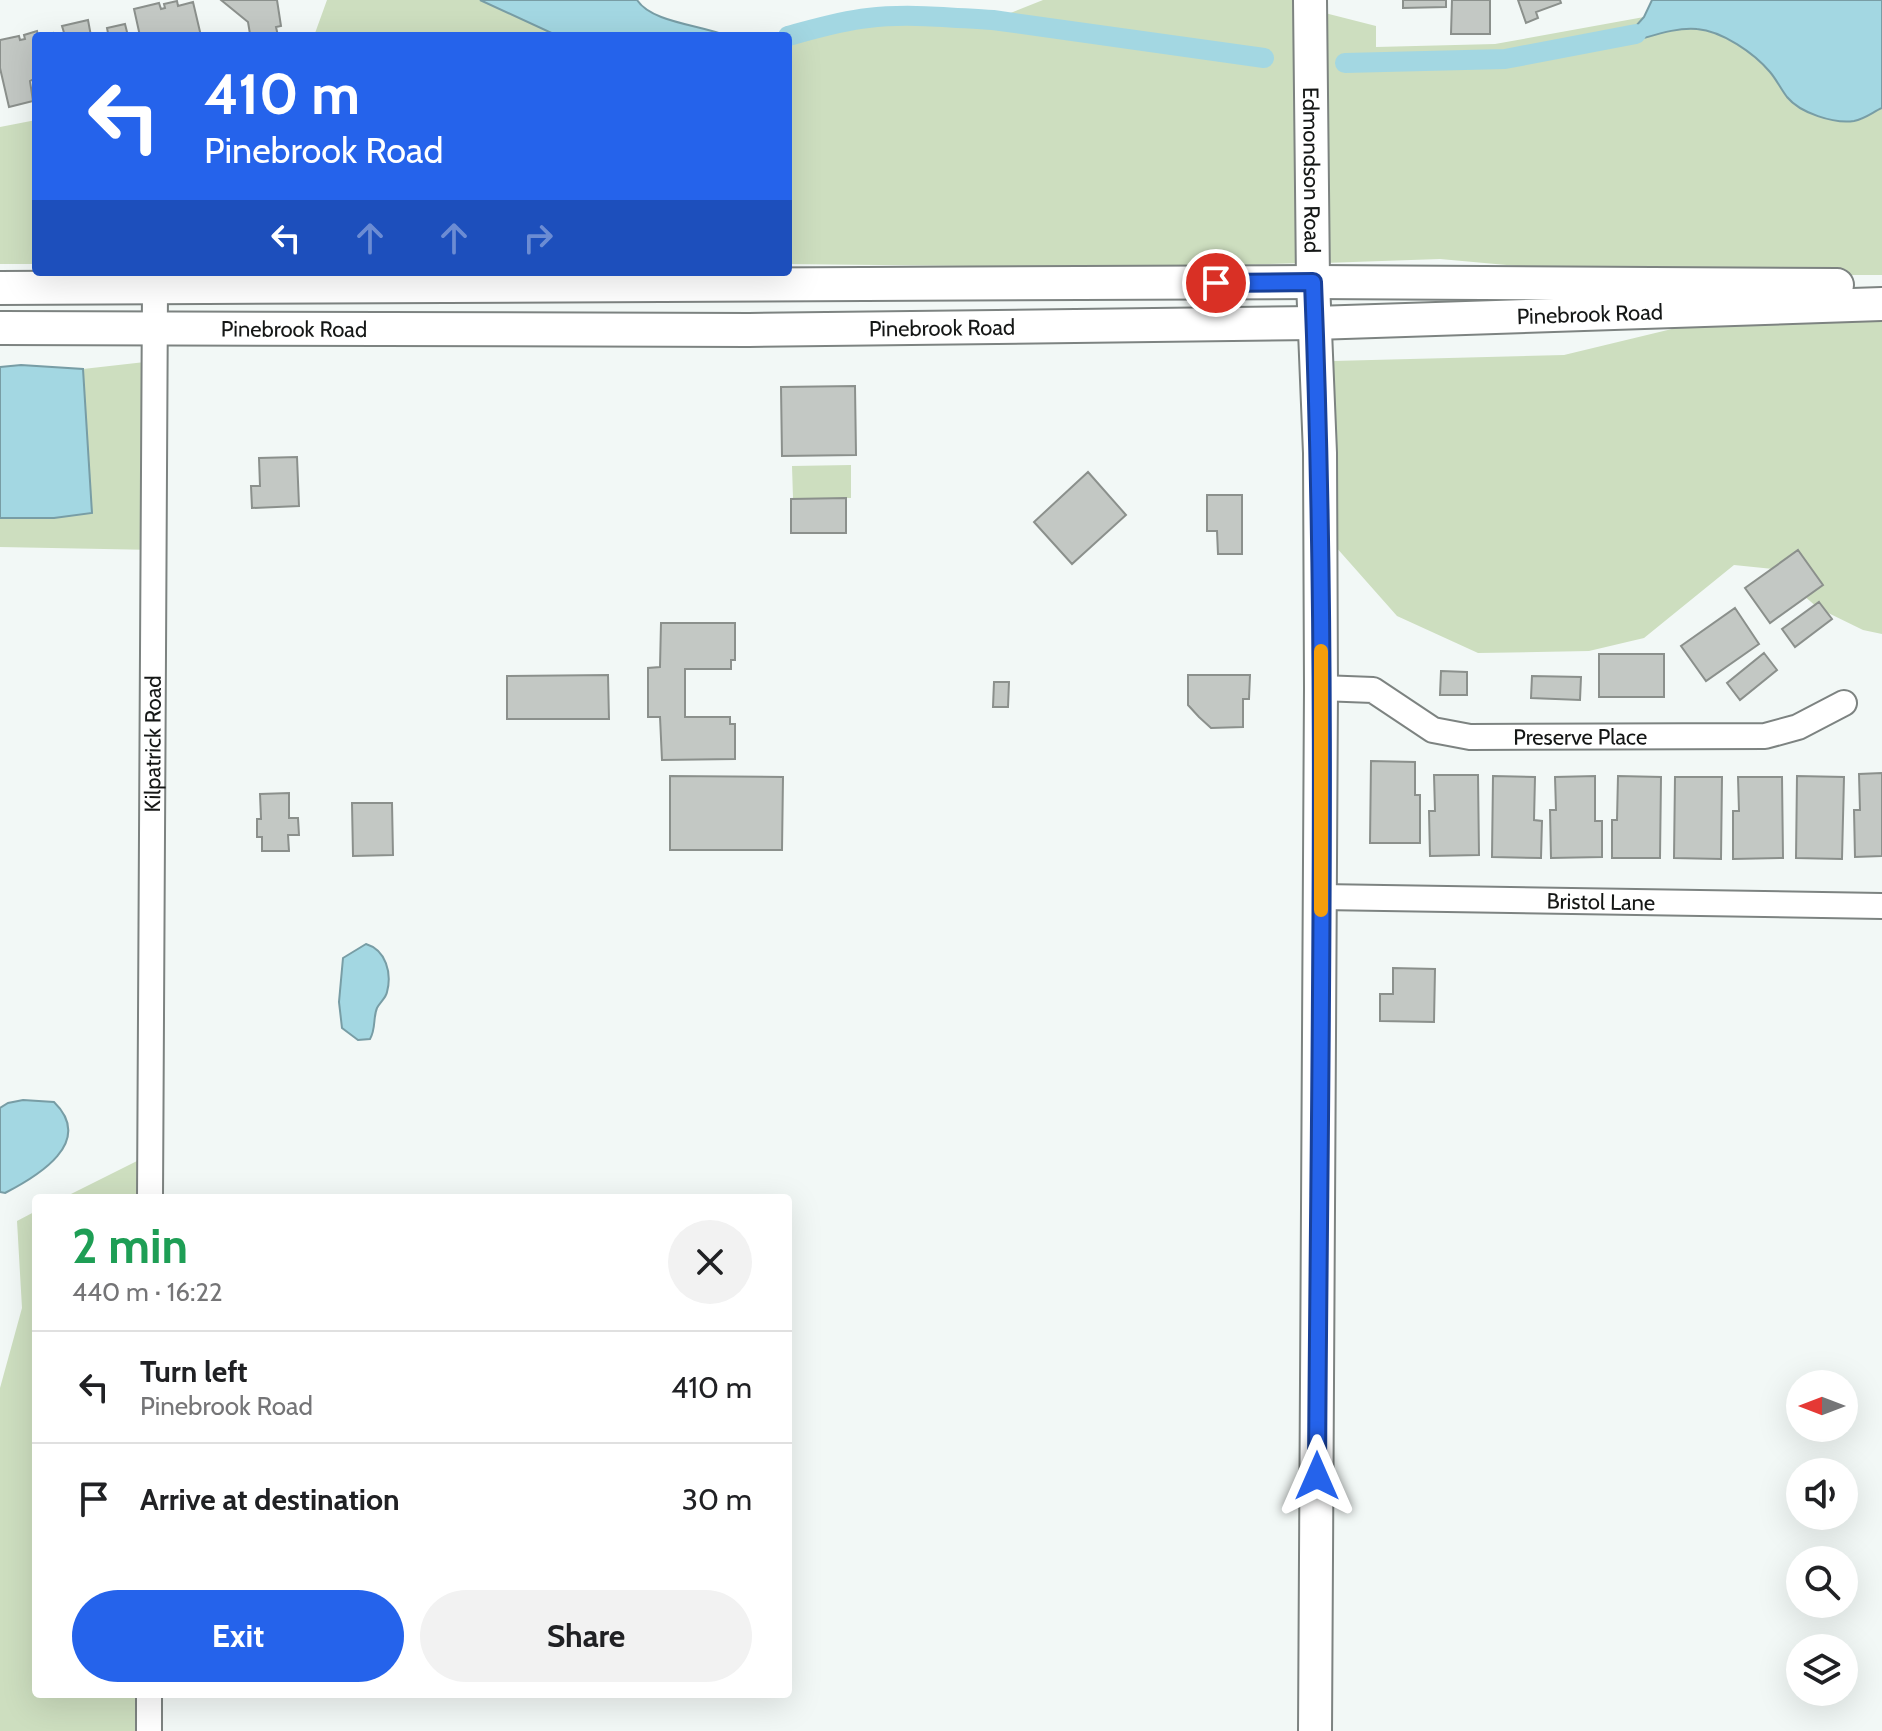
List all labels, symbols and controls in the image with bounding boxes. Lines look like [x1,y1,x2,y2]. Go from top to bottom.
text: 410 m [204,60,360,128]
icon: left [72,64,176,168]
street label: Edmondson Road [1297,87,1326,253]
text: Pinebrook Road [204,128,443,172]
icon: left [264,216,308,260]
icon: ahead [348,216,392,260]
icon: ahead [432,216,476,260]
icon: right [516,216,560,260]
pin [1182,249,1250,317]
icon: arrive [1194,261,1238,305]
street label: Pinebrook Road [1516,298,1663,330]
street label: Pinebrook Road [869,314,1015,343]
street label: Pinebrook Road [221,316,367,343]
street label: Kilpatrick Road [139,675,167,813]
street label: Preserve Place [1513,723,1647,751]
street label: Bristol Lane [1546,888,1655,916]
text: 2 min [72,1217,188,1275]
button: close [668,1220,752,1304]
text: 440 m · 16:22 [72,1276,223,1308]
text: Turn left [140,1353,248,1390]
icon: left [72,1365,116,1409]
text: 410 m [671,1369,752,1406]
north arrow [1786,1370,1858,1442]
map controls [1786,1370,1858,1706]
text: Pinebrook Road [140,1390,313,1422]
position arrow [1275,1434,1359,1518]
button: sound [1786,1458,1858,1530]
icon: arrive [72,1477,116,1521]
text: Arrive at destination [140,1481,400,1518]
text: 30 m [682,1481,752,1518]
button: search [1786,1546,1858,1618]
button: Exit [72,1590,404,1682]
button: Share [420,1590,752,1682]
button: layers [1786,1634,1858,1706]

